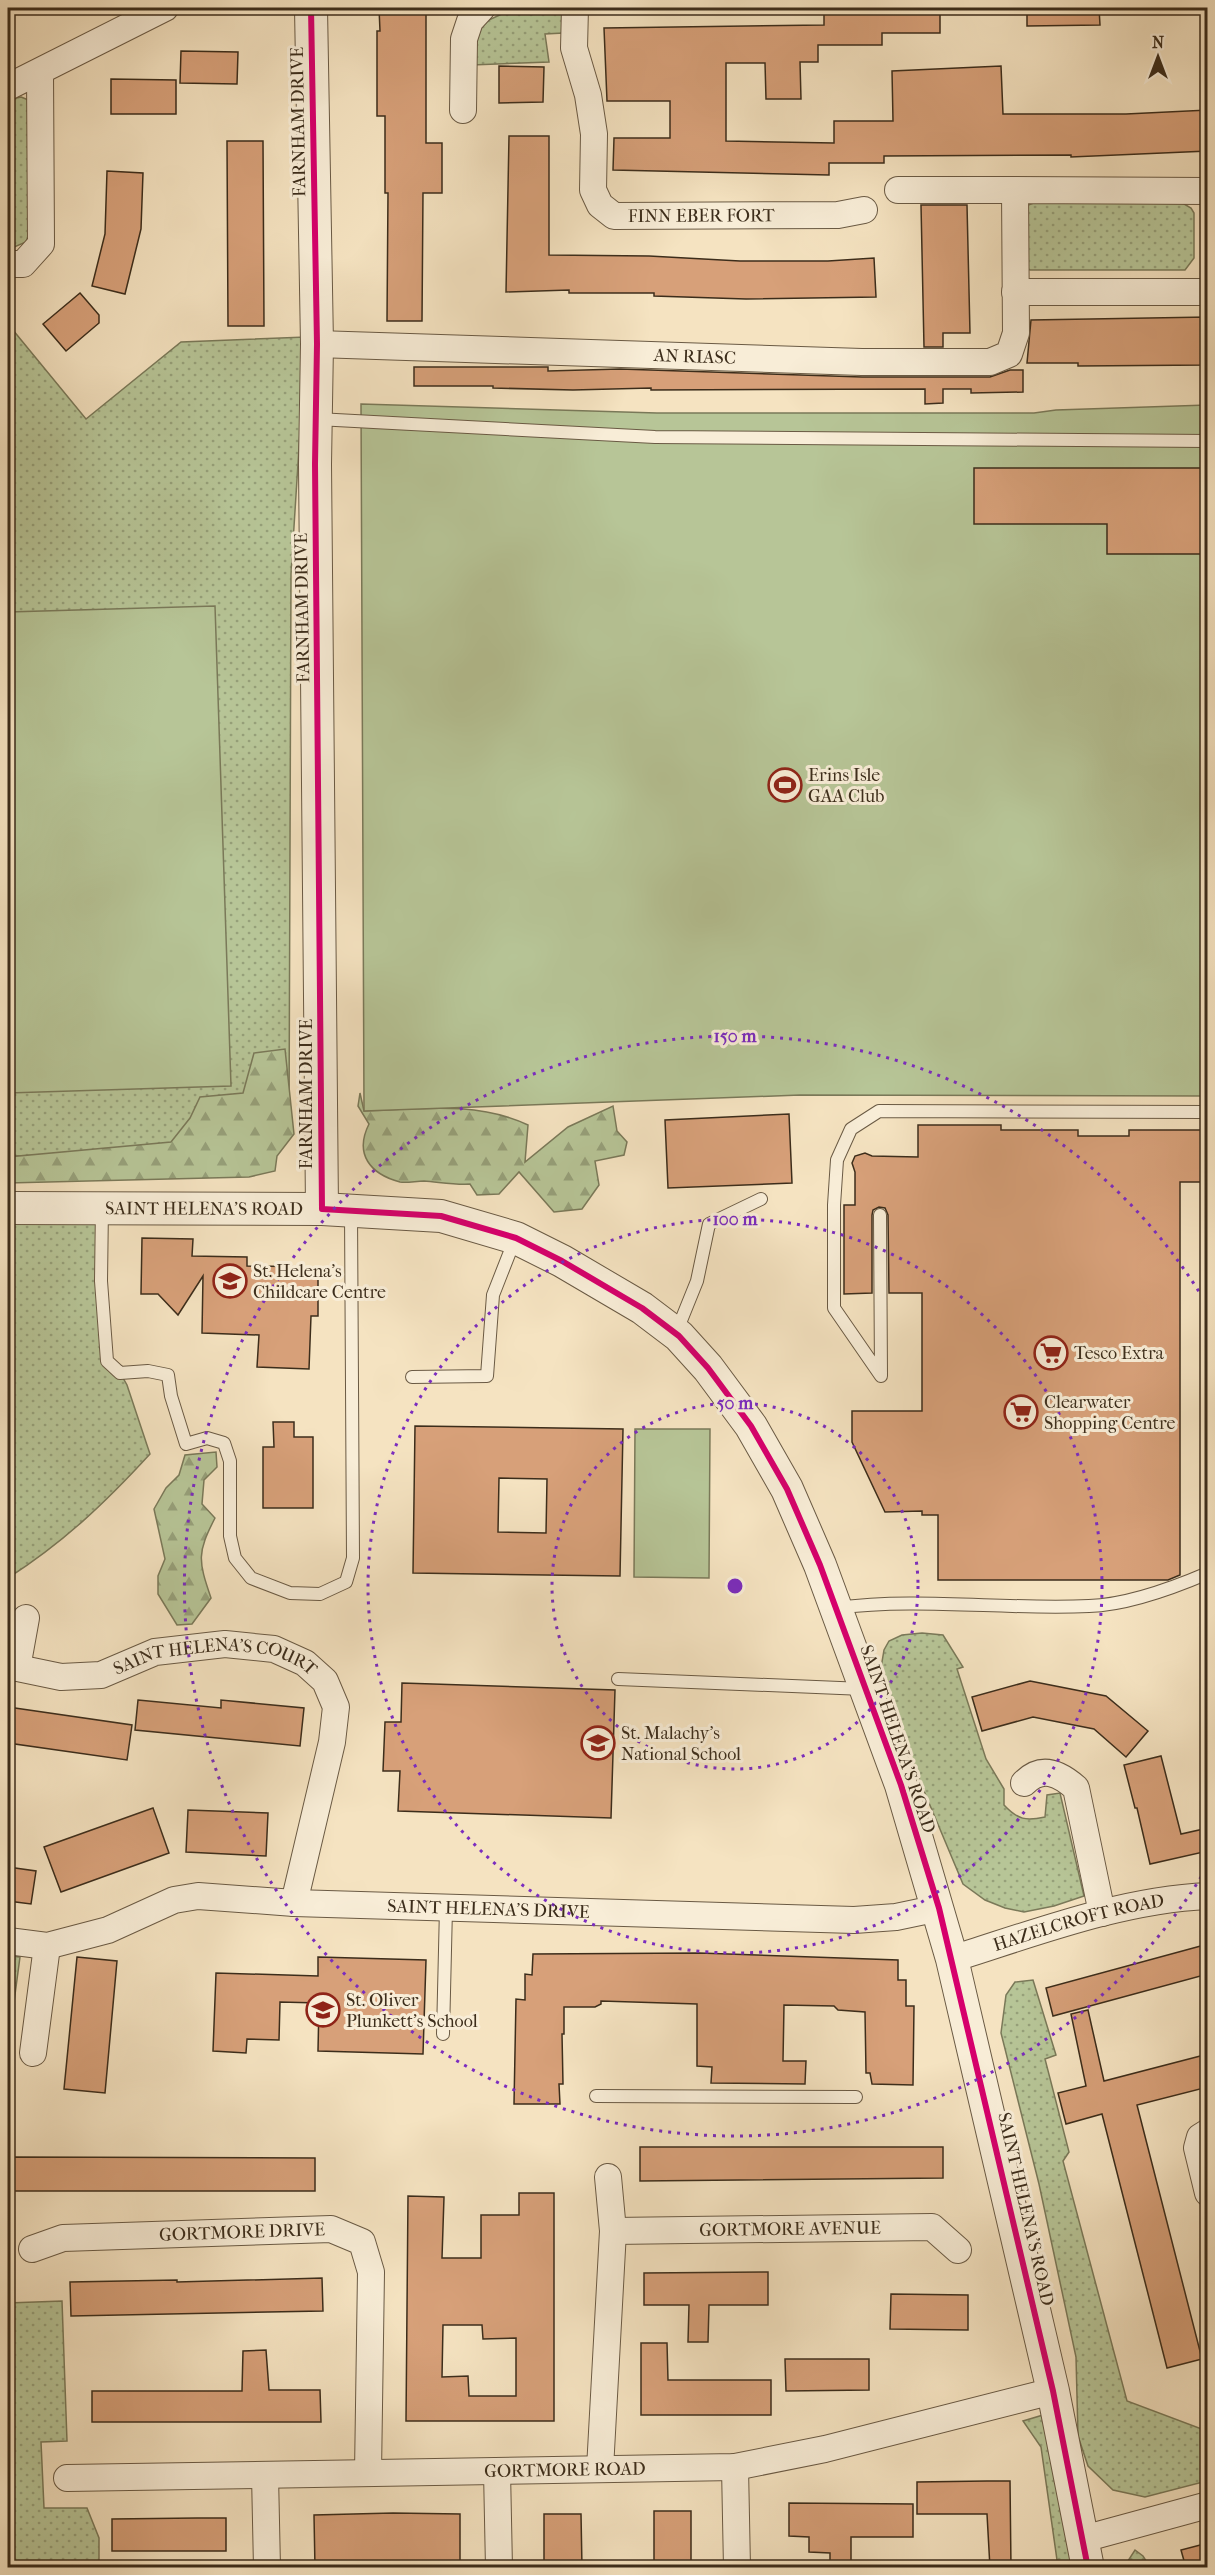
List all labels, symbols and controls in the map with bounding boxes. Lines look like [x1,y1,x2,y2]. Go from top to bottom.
north arrow [1128,27,1188,87]
text: N [1152,33,1165,52]
street label: FARNHAM DRIVE [287,47,310,197]
street label: FINN EBER FORT [628,205,775,227]
street label: AN RIASC [652,345,736,369]
street label: FARNHAM DRIVE [291,533,314,683]
place label: Erins Isle GAA Club [808,765,884,807]
sports icon: Erins Isle GAA Club [767,767,803,803]
street label: FARNHAM DRIVE [296,1019,317,1169]
text: 150 m [714,1026,757,1047]
street label: SAINT HELENA'S ROAD [105,1198,303,1220]
text: 100 m [712,1209,759,1230]
place label: St. Helena's Childcare Centre [253,1261,386,1303]
school or university icon: St. Helena's Childcare Centre [212,1263,248,1299]
supermarket icon: Tesco Extra [1033,1335,1069,1371]
place label: Tesco Extra [1074,1343,1165,1364]
place label: Clearwater Shopping Centre [1044,1392,1175,1434]
text: 50 m [717,1393,754,1414]
supermarket icon: Clearwater Shopping Centre [1003,1394,1039,1430]
centre of rings [725,1576,745,1596]
text: SAINT HELENA'S COURT [110,1634,322,1680]
street label: SAINT HELENA'S ROAD [855,1642,940,1836]
street label: SAINT HELENA'S COURT [108,1662,320,1688]
place label: St. Malachy's National School [621,1723,741,1765]
school or university icon: St. Malachy's National School [580,1725,616,1761]
street label: HAZELCROFT ROAD [991,1890,1166,1956]
street label: SAINT HELENA'S DRIVE [387,1896,590,1923]
place label: St. Oliver Plunkett's School [346,1990,478,2032]
school or university icon: St. Oliver Plunkett's School [305,1992,341,2028]
street label: SAINT HELENA'S ROAD [993,2110,1058,2308]
street label: GORTMORE AVENUE [699,2218,881,2241]
street label: GORTMORE DRIVE [159,2219,325,2246]
street label: GORTMORE ROAD [484,2458,646,2482]

